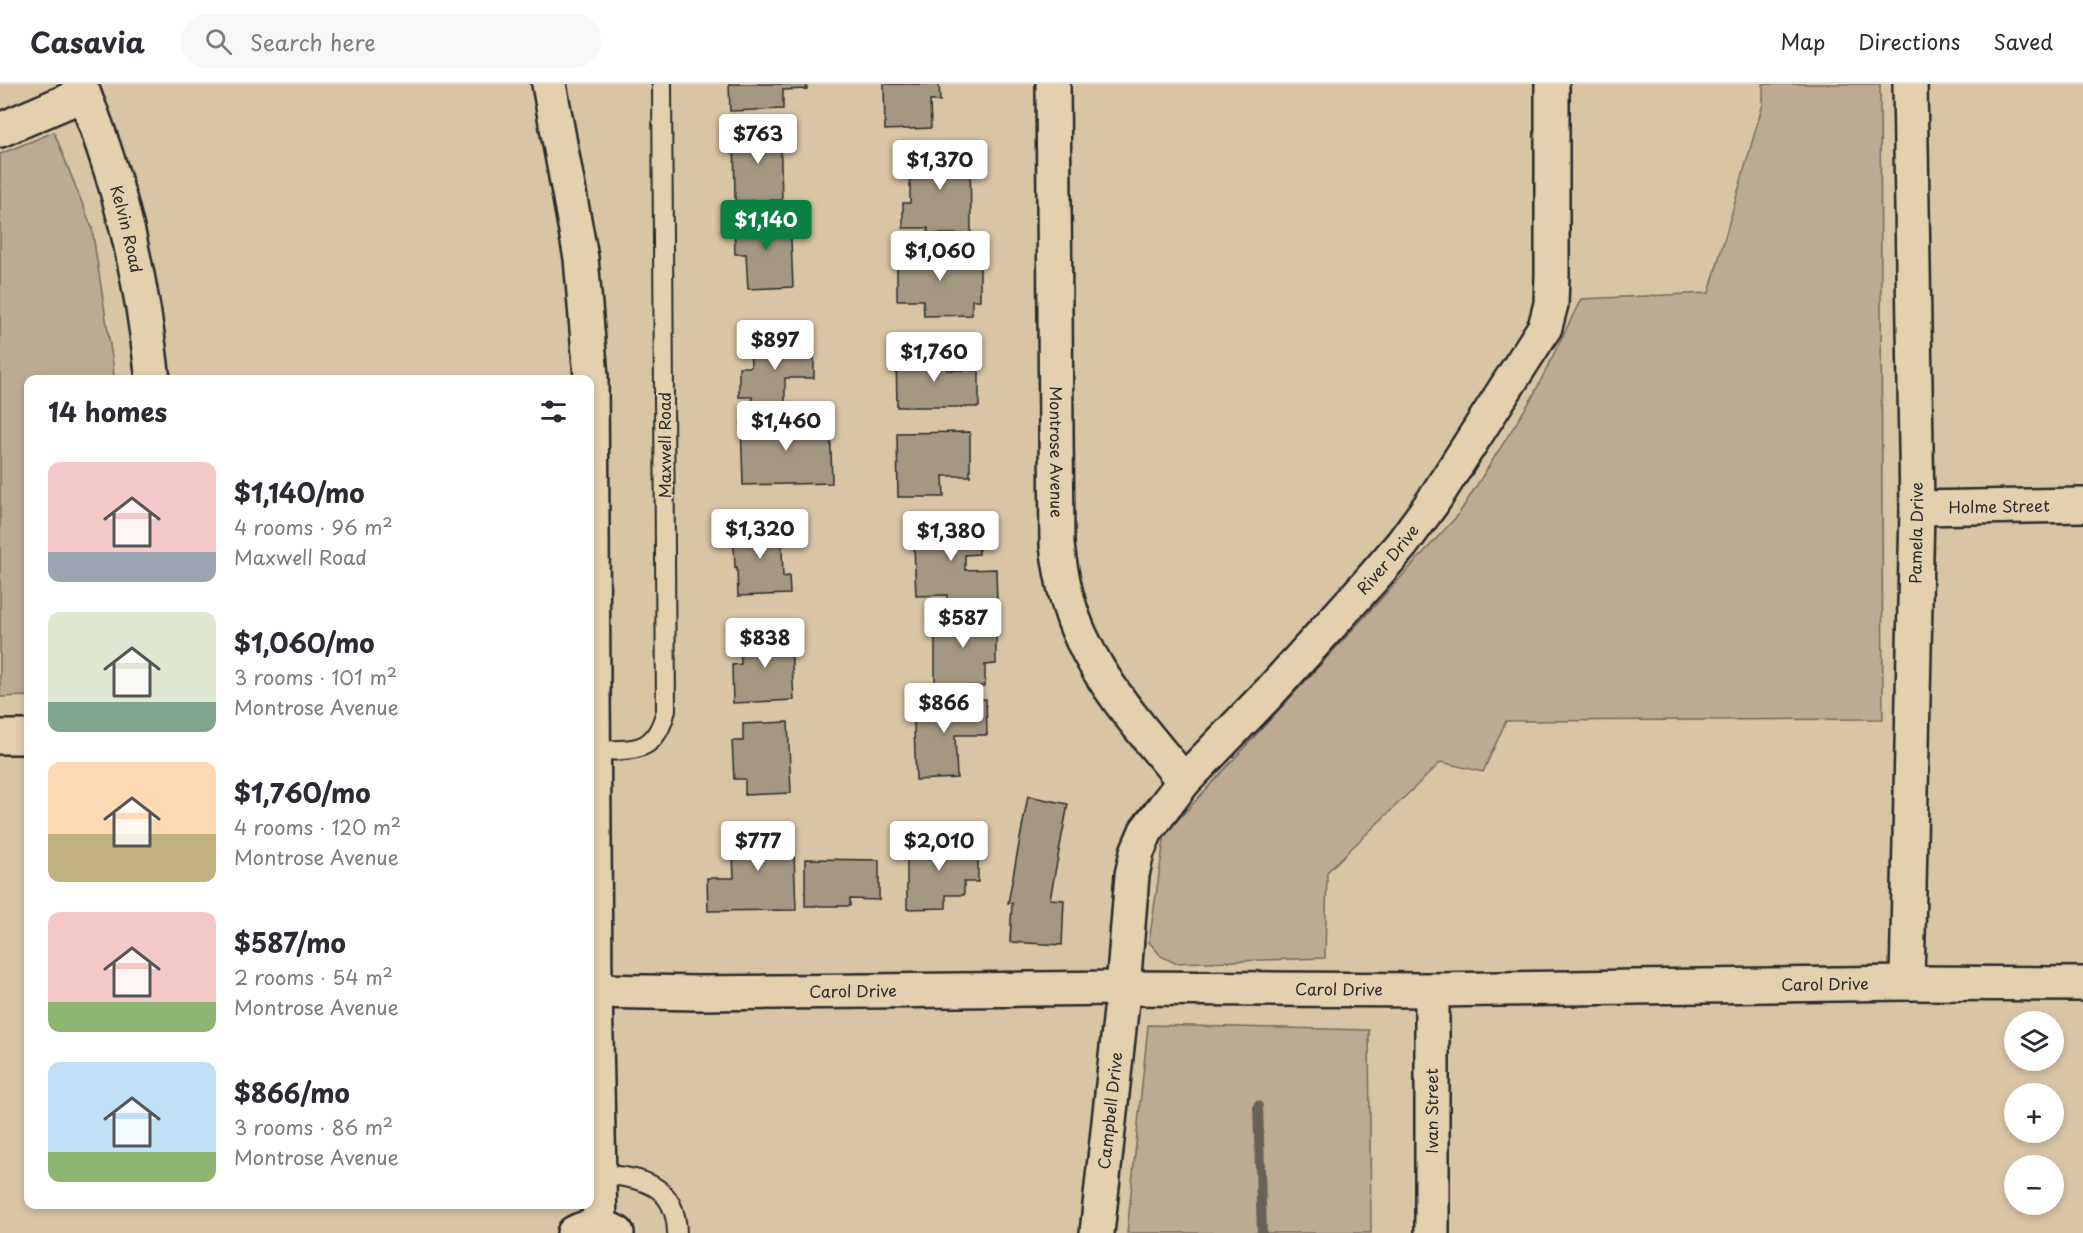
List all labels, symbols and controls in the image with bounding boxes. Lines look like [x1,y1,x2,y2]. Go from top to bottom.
search box [181,14,601,68]
text: Casavia [30,20,145,63]
icon: search [202,25,235,58]
text: Search here [250,25,376,58]
text: Map [1780,25,1825,57]
text: Directions [1858,25,1960,57]
text: Saved [1993,25,2053,57]
pin: $763 [722,114,794,165]
text: $763 [733,118,783,148]
pin: $1,370 [891,140,989,191]
text: $1,370 [907,144,973,174]
street label: Kelvin Road [105,182,150,275]
pin: $1,140 [717,200,815,251]
text: $1,140 [735,204,797,234]
pin: $1,060 [891,231,989,282]
text: $1,060 [905,235,975,265]
pin: $897 [739,320,811,371]
text: $897 [751,324,799,354]
pin: $1,760 [885,332,983,383]
text: $1,760 [900,336,968,366]
street label: Montrose Avenue [1045,386,1070,518]
text: 14 homes [48,392,167,431]
street label: Maxwell Road [652,392,676,498]
icon: filters [537,395,570,428]
pin: $1,460 [737,401,835,452]
text: $1,460 [751,405,821,435]
text: $1,140/mo [234,473,365,512]
street label: Pamela Drive [1902,482,1928,584]
icon: home [96,486,168,558]
street label: Holme Street [1948,493,2050,518]
pin: $1,320 [711,509,809,560]
pin: $1,380 [902,511,1000,562]
text: 4 rooms · 96 m² [234,512,393,542]
text: $1,320 [725,513,795,543]
text: $1,380 [917,515,985,545]
street label: River Drive [1350,519,1424,599]
text: Maxwell Road [234,542,367,572]
pin: $587 [927,598,999,649]
text: $587 [938,602,988,632]
pin: $838 [729,618,801,669]
text: $838 [740,622,790,652]
text: $1,060/mo [234,623,374,662]
icon: home [96,636,168,708]
text: 3 rooms · 101 m² [234,662,397,692]
pin: $866 [908,683,980,734]
text: $866 [918,687,970,717]
text: Montrose Avenue [234,692,399,722]
text: $1,760/mo [234,773,371,812]
icon: home [96,786,168,858]
text: 4 rooms · 120 m² [234,812,401,842]
pin: $777 [722,821,794,872]
pin: $2,010 [890,821,988,872]
text: $777 [735,825,781,855]
text: $2,010 [904,825,974,855]
text: Montrose Avenue [234,842,399,872]
text: $587/mo [234,923,346,962]
icon: home [96,936,168,1008]
text: 2 rooms · 54 m² [234,962,393,992]
street label: Carol Drive [1781,971,1869,996]
street label: Carol Drive [1295,976,1383,1001]
street label: Carol Drive [809,978,897,1003]
text: Montrose Avenue [234,992,399,1022]
map controls [2004,1011,2064,1215]
button: layers [2004,1011,2064,1071]
street label: Campbell Drive [1091,1051,1127,1170]
street label: Ivan Street [1419,1068,1443,1154]
text: $866/mo [234,1073,350,1112]
button: + [2004,1083,2064,1143]
icon: home [96,1086,168,1158]
text: 3 rooms · 86 m² [234,1112,393,1142]
text: Montrose Avenue [234,1142,399,1172]
button: − [2004,1155,2064,1215]

